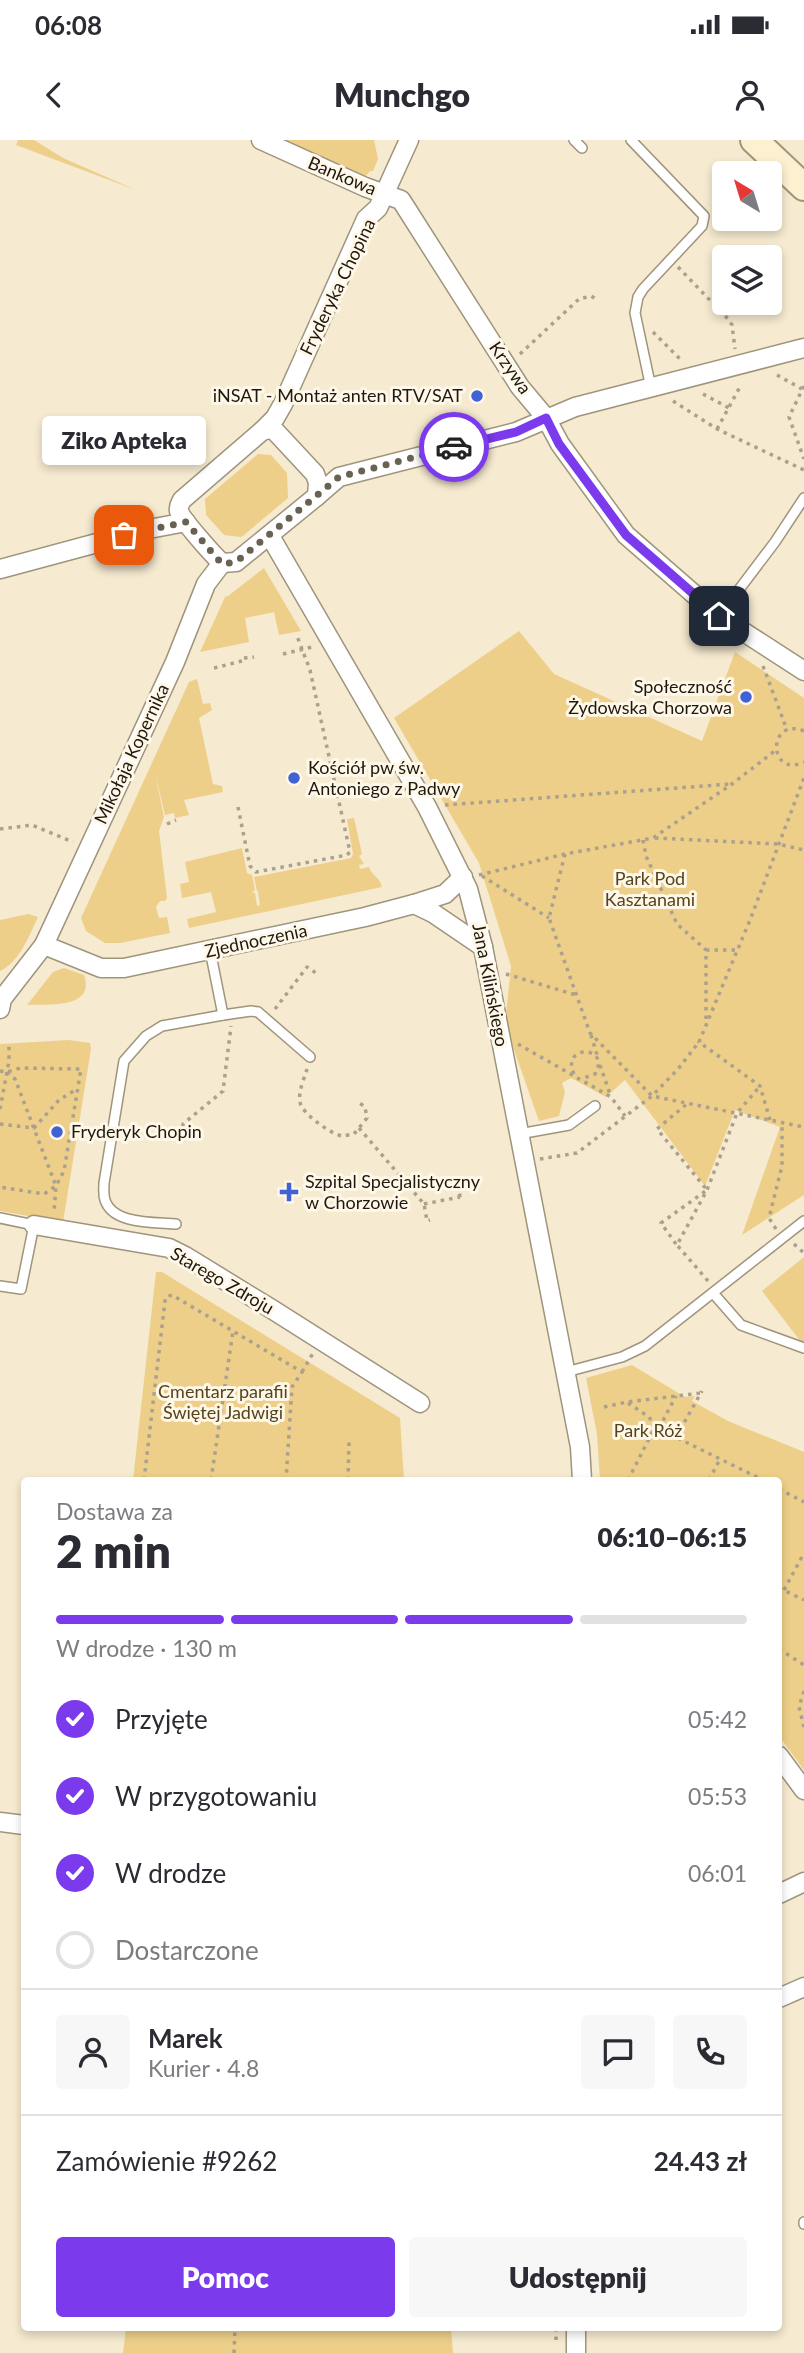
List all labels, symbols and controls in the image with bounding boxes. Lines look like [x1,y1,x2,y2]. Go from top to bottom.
text: 06:08 [35,9,102,41]
text: Munchgo [334,75,470,114]
icon: back [35,76,73,114]
icon: person [731,76,769,114]
street label: Bankowa [305,151,380,199]
north arrow [712,161,782,231]
map controls [712,161,782,315]
street label: Fryderyka Chopina [295,215,380,358]
button: layers [712,245,782,315]
street label: Krzywa [485,337,537,398]
place label: iNSAT - Montaż anten RTV/SAT [213,384,463,406]
marker: iNSAT - Montaż anten RTV/SAT [469,388,485,404]
courier [419,412,489,482]
callout: Ziko Apteka [42,416,206,465]
text: Ziko Apteka [61,426,187,454]
icon: car [435,428,473,466]
pin [94,505,154,565]
icon: bag [105,516,143,554]
pin [689,586,749,646]
icon: home [700,597,738,635]
place label: Społeczność Żydowska Chorzowa [568,675,732,718]
street label: Mikołaja Kopernika [89,680,173,827]
marker: Społeczność Żydowska Chorzowa [738,689,754,705]
place label: Kościół pw św. Antoniego z Padwy [308,756,461,799]
marker: Kościół pw św. Antoniego z Padwy [286,770,302,786]
park label: Park Pod Kasztanami [605,867,695,910]
street label: Zjednoczenia [202,918,309,962]
street label: Jana Kilińskiego [468,921,514,1048]
place label: Fryderyk Chopin [71,1120,202,1142]
marker: Fryderyk Chopin [49,1124,65,1140]
place label: Szpital Specjalistyczny w Chorzowie [305,1170,481,1213]
marker: Szpital Specjalistyczny w Chorzowie [279,1182,299,1202]
street label: Starego Zdroju [167,1242,278,1319]
park label: Cmentarz parafii Świętej Jadwigi [158,1380,288,1423]
park label: Park Róż [614,1419,682,1441]
text: Dostawa za [56,1497,173,1525]
text: 06:10–06:15 [597,1521,747,1553]
text: 2 min [56,1523,171,1578]
text: W drodze · 130 m [56,1634,237,1662]
icon: check [56,1700,94,1738]
text: Przyjęte [115,1703,208,1735]
text: 05:42 [688,1705,747,1733]
icon: check [56,1777,94,1815]
text: W przygotowaniu [115,1780,317,1812]
text: 05:53 [688,1782,747,1810]
icon: check [56,1854,94,1892]
text: W drodze [115,1857,226,1889]
text: 06:01 [688,1859,747,1887]
text: Dostarczone [115,1934,259,1966]
button: person [56,2015,130,2089]
button: chat [581,2015,655,2089]
button: phone [673,2015,747,2089]
text: Marek [148,2022,223,2054]
text: Kurier · 4.8 [148,2054,259,2082]
text: Zamówienie #9262 [56,2145,277,2177]
text: 24.43 zł [654,2145,747,2177]
button: Pomoc [56,2237,395,2317]
button: Udostępnij [409,2237,747,2317]

